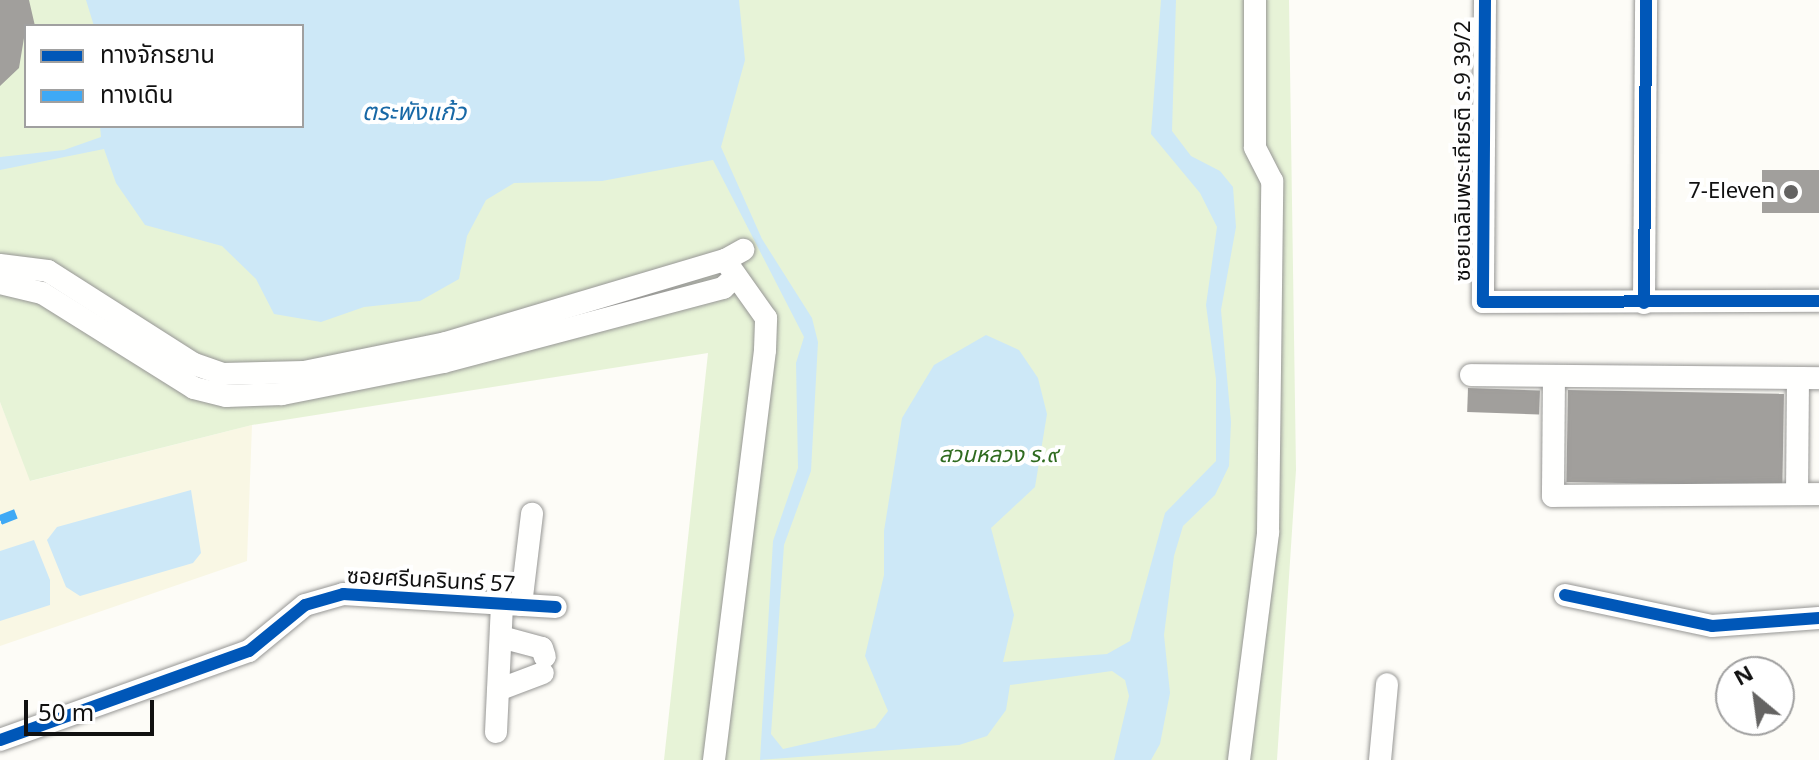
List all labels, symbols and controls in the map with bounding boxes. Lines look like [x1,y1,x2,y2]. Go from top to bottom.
street label: ซอยเฉลิมพระเกียรติ ร.9 39/2 [1451,20,1477,282]
legend [24,24,304,128]
text: ทางจักรยาน [100,38,215,74]
text: ทางเดิน [100,78,174,114]
water label: ตระพังแก้ว [362,100,466,128]
place label: 7-Eleven [1688,179,1775,205]
marker: 7-Eleven [1782,183,1800,201]
park label: สวนหลวง ร.๙ [939,443,1057,469]
street label: ซอยศรีนครินทร์ 57 [346,563,516,599]
north arrow [1715,656,1795,736]
text: N [1728,658,1760,695]
scale bar [28,684,158,734]
text: 50 m [38,696,94,732]

